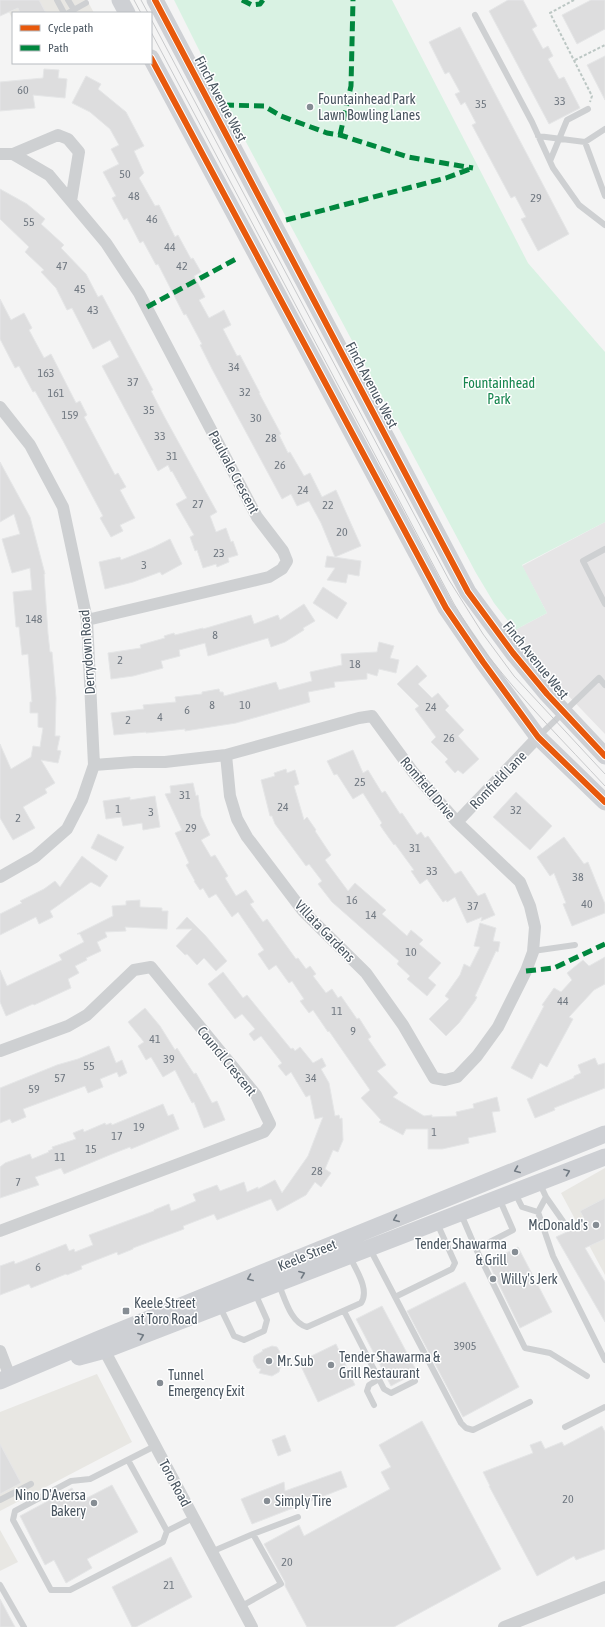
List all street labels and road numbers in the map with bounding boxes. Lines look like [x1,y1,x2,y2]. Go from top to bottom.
street label: Finch Avenue West [192,53,250,145]
street label: Finch Avenue West [343,339,401,431]
street label: Paulvale Crescent [205,428,263,516]
street label: Derrydown Road [76,609,98,695]
street label: Finch Avenue West [500,618,572,702]
street label: Romfield Lane [466,748,530,812]
street label: Romfield Drive [397,754,459,822]
street label: Villata Gardens [292,897,358,965]
street label: Council Crescent [194,1023,260,1099]
street label: Keele Street [275,1236,339,1274]
street label: Toro Road [156,1457,194,1509]

